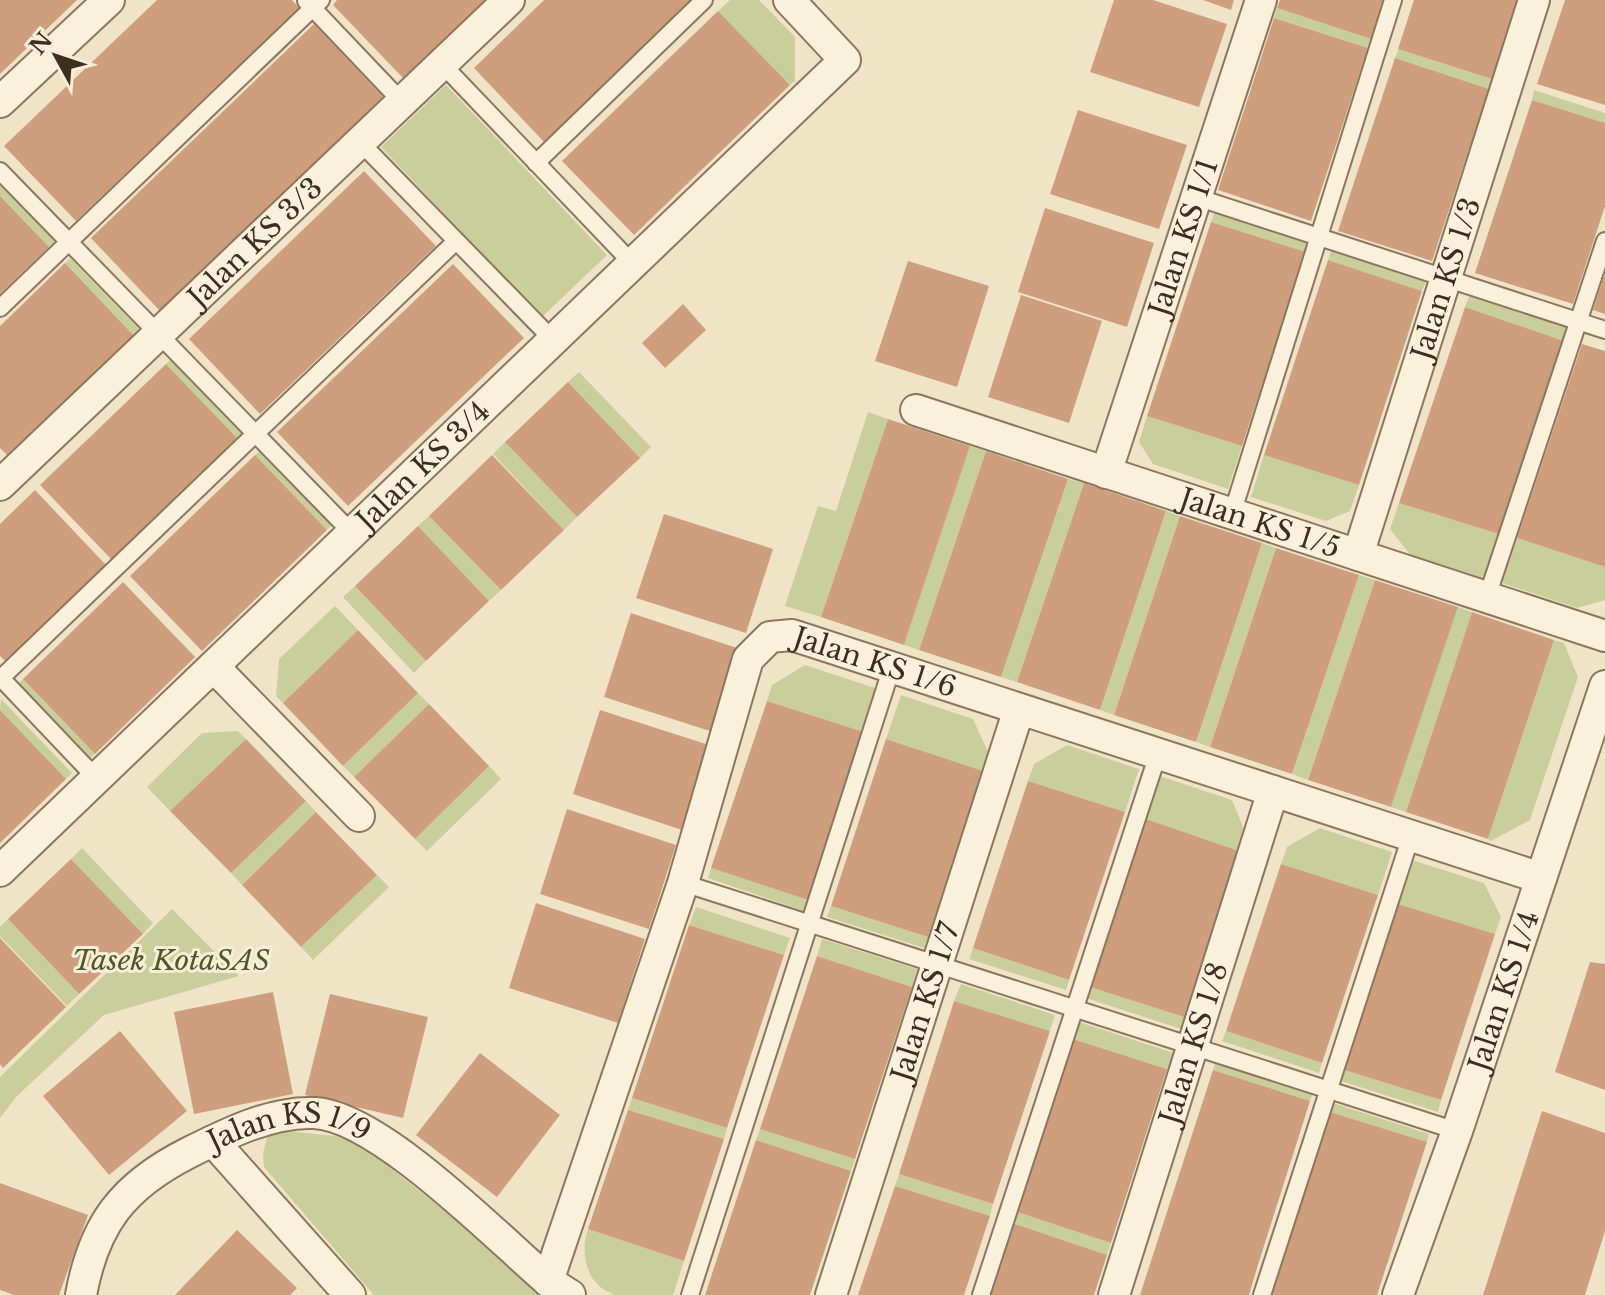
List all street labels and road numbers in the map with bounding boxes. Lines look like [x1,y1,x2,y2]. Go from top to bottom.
street label: Jalan KS 1/1 [1140,154,1226,324]
street label: Jalan KS 3/3 [178,170,330,318]
street label: Jalan KS 1/3 [1403,193,1488,368]
street label: Jalan KS 3/4 [346,394,497,540]
street label: Jalan KS 1/5 [1172,479,1344,566]
street label: Jalan KS 1/6 [785,618,961,705]
street label: Jalan KS 1/4 [1460,906,1547,1079]
street label: Jalan KS 1/7 [882,917,968,1090]
street label: Jalan KS 1/8 [1151,958,1236,1133]
street label: Jalan KS 1/9 [198,1096,377,1161]

